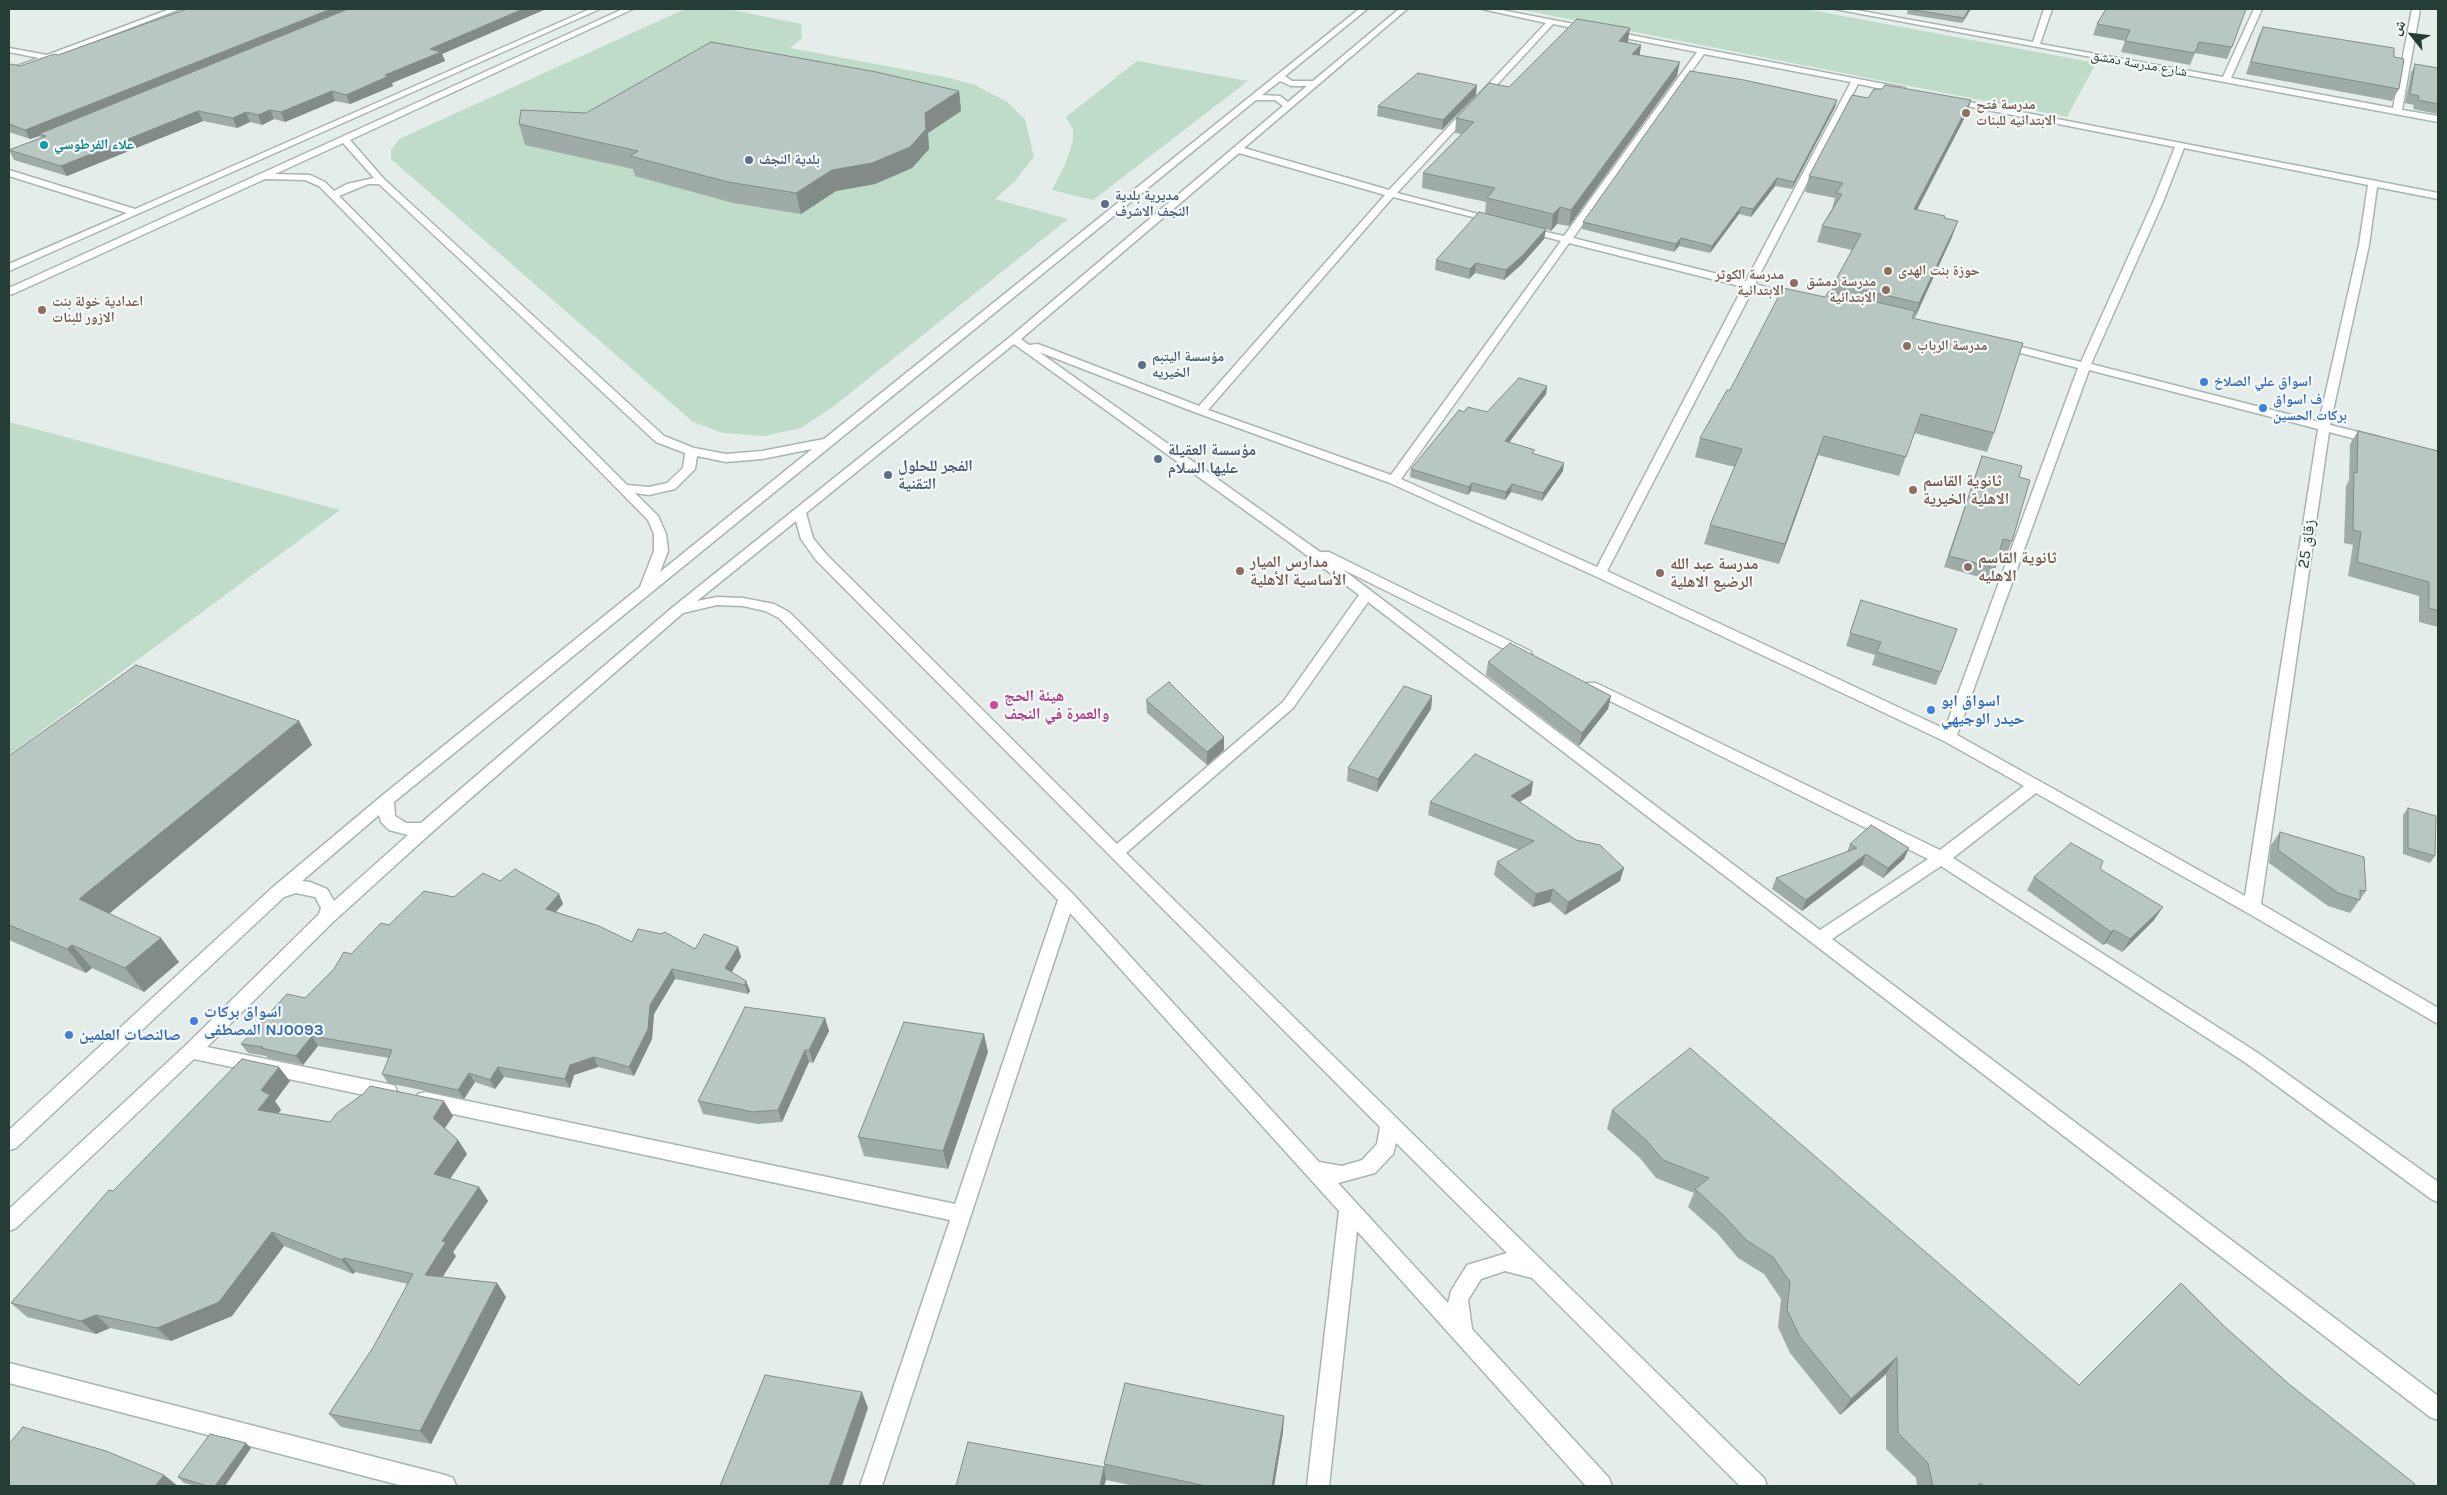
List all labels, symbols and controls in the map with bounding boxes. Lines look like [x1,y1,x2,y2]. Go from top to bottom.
north arrow [2387,10,2437,60]
text: ش [2387,17,2409,38]
street label: شارع مدرسة دمشق [2089,47,2189,81]
place label: مدرسة فتح الابتدائيه للبنات [1976,97,2056,130]
marker: مدرسة فتح الابتدائيه للبنات [1960,107,1972,119]
place label: علاء الفرطوسي [54,137,134,153]
marker: علاء الفرطوسي [38,139,50,151]
place label: بلدية النجف [759,152,820,168]
marker: بلدية النجف [743,154,755,166]
place label: مديرية بلدية النجف الاشرف [1115,188,1189,220]
marker: مديرية بلدية النجف الاشرف [1099,198,1111,210]
place label: حوزة بنت الهدى [1898,263,1980,279]
marker: حوزة بنت الهدى [1882,265,1894,277]
place label: مدرسة الكوثر الابتدائية [1715,267,1784,300]
place label: مدرسة دمشق الابتدائية [1806,274,1876,306]
marker: مدرسة الكوثر الابتدائية [1788,277,1800,289]
marker: مدرسة دمشق الابتدائية [1880,284,1892,296]
place label: اعدادية خولة بنت الازور للبنات [52,294,143,326]
marker: اعدادية خولة بنت الازور للبنات [36,304,48,316]
place label: مدرسة الرباب [1917,338,1987,354]
marker: مدرسة الرباب [1901,340,1913,352]
place label: مؤسسة اليتبم الخيريه [1152,349,1224,382]
marker: مؤسسة اليتبم الخيريه [1136,359,1148,371]
place label: اسواق علي الصلاخ [2214,374,2312,390]
marker: اسواق علي الصلاخ [2198,376,2210,388]
place label: ف اسواق بركات الحسين [2273,392,2347,424]
marker: ف اسواق بركات الحسين [2257,402,2269,414]
place label: مؤسسة العقيلة عليها السلام [1168,440,1256,478]
marker: مؤسسة العقيلة عليها السلام [1152,453,1164,465]
place label: الفجر للحلول التقنية [898,456,973,494]
marker: الفجر للحلول التقنية [882,469,894,481]
place label: ثانوية القاسم الاهلية الخيرية [1923,471,2009,509]
marker: ثانوية القاسم الاهلية الخيرية [1907,484,1919,496]
street label: زقاق 25 [2294,518,2320,570]
place label: ثانوية القاسم الاهليه [1978,548,2057,586]
place label: مدارس الميار الأساسية الأهلية [1250,552,1346,590]
place label: مدرسة عبد الله الرضيع الاهلية [1670,554,1758,592]
marker: ثانوية القاسم الاهليه [1962,561,1974,573]
marker: مدارس الميار الأساسية الأهلية [1234,565,1246,577]
marker: مدرسة عبد الله الرضيع الاهلية [1654,567,1666,579]
place label: هيئة الحج والعمرة في النجف [1004,686,1109,724]
place label: اسواق ابو حيدر الوجيهي [1941,691,2024,729]
marker: هيئة الحج والعمرة في النجف [988,699,1000,711]
marker: اسواق ابو حيدر الوجيهي [1925,704,1937,716]
place label: اسواق بركات المصطفى NJ0093 [204,1002,324,1040]
marker: اسواق بركات المصطفى NJ0093 [188,1015,200,1027]
place label: صالنصات العلمين [79,1025,181,1045]
marker: صالنصات العلمين [63,1029,75,1041]

